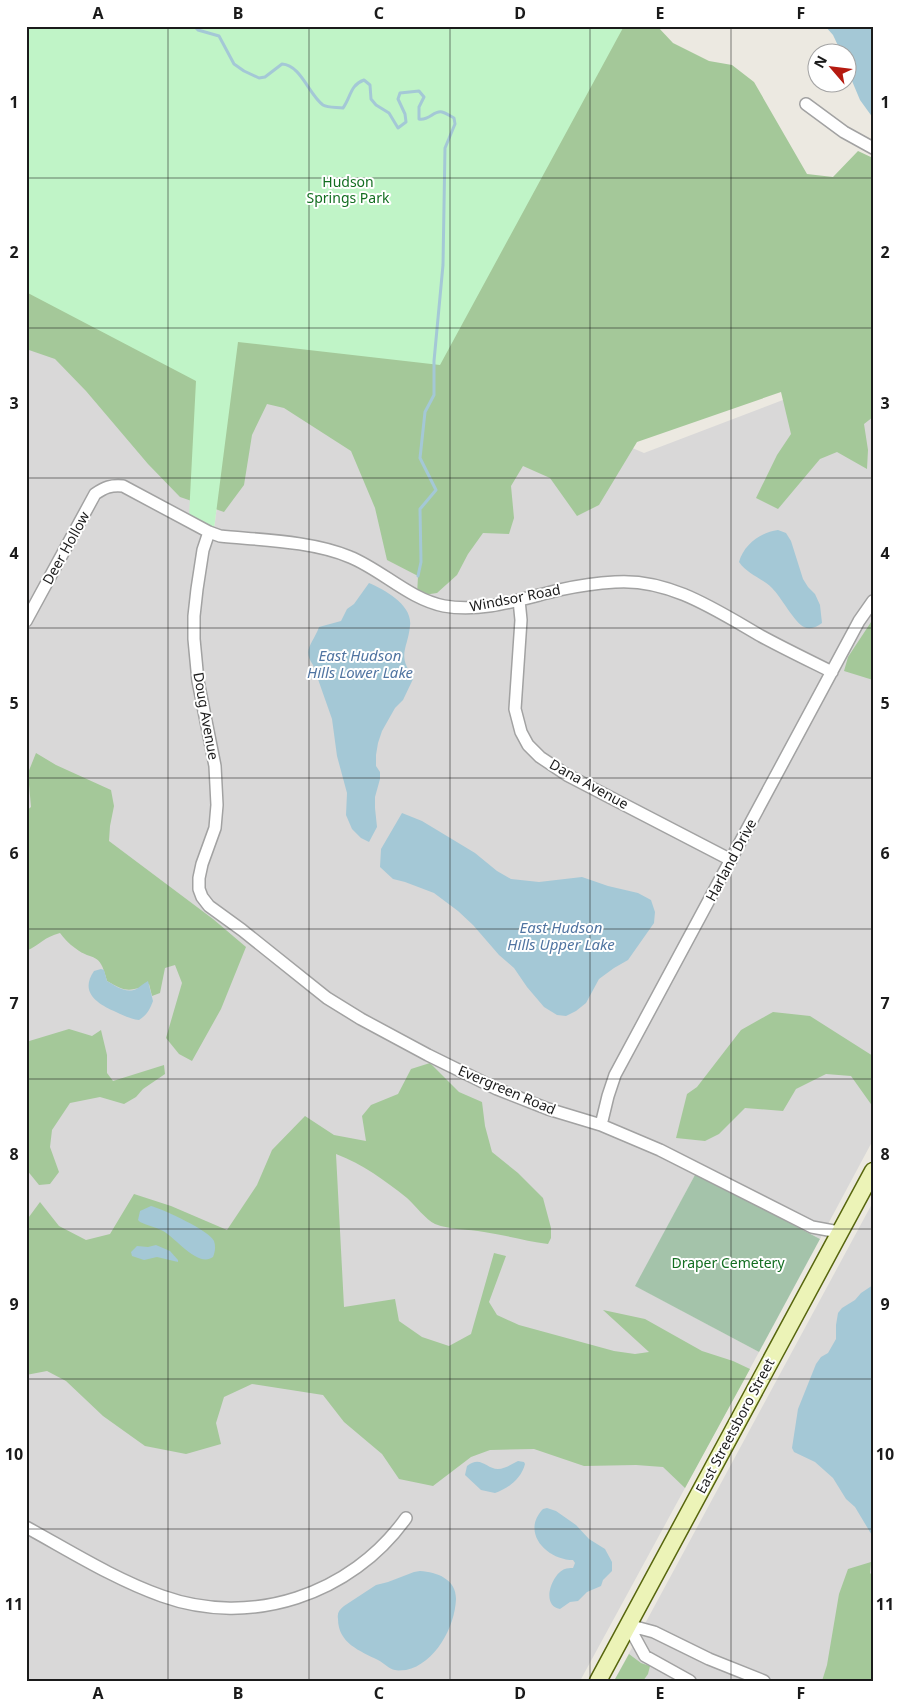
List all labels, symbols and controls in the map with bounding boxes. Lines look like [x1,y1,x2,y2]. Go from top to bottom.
text: A [92,2,104,24]
text: B [233,2,243,24]
text: C [374,2,384,24]
text: D [514,2,526,24]
text: E [656,2,665,24]
text: F [797,2,805,24]
north arrow [806,42,856,92]
text: N [809,52,831,71]
text: 1 [9,91,19,113]
text: 1 [880,91,890,113]
park label: Hudson Springs Park [307,172,390,207]
text: 2 [9,241,19,263]
text: 2 [880,241,890,263]
text: 3 [9,392,19,414]
text: 3 [880,392,890,414]
street label: Deer Hollow [38,508,93,588]
text: 4 [9,542,19,564]
text: 4 [880,542,890,564]
street label: Windsor Road [468,579,562,616]
water label: East Hudson Hills Lower Lake [307,645,414,682]
street label: Doug Avenue [189,671,224,761]
text: 5 [9,692,19,714]
text: 5 [880,692,890,714]
street label: Dana Avenue [546,754,632,813]
street label: Harland Drive [701,815,760,904]
text: 6 [9,842,19,864]
text: 6 [880,842,890,864]
water label: East Hudson Hills Upper Lake [507,917,615,954]
text: 7 [9,992,19,1014]
text: 7 [880,992,890,1014]
street label: Evergreen Road [455,1060,559,1119]
text: 8 [9,1143,19,1165]
text: 8 [880,1143,890,1165]
park label: Draper Cemetery [671,1253,785,1272]
text: 9 [9,1293,19,1315]
text: 9 [880,1293,890,1315]
street label: East Streetsboro Street [691,1355,778,1497]
text: 10 [5,1443,23,1465]
text: 10 [876,1443,894,1465]
text: 11 [5,1593,23,1615]
text: 11 [876,1593,894,1615]
text: A [92,1682,104,1704]
text: B [233,1682,243,1704]
text: C [374,1682,384,1704]
text: D [514,1682,526,1704]
text: E [656,1682,665,1704]
text: F [797,1682,805,1704]

